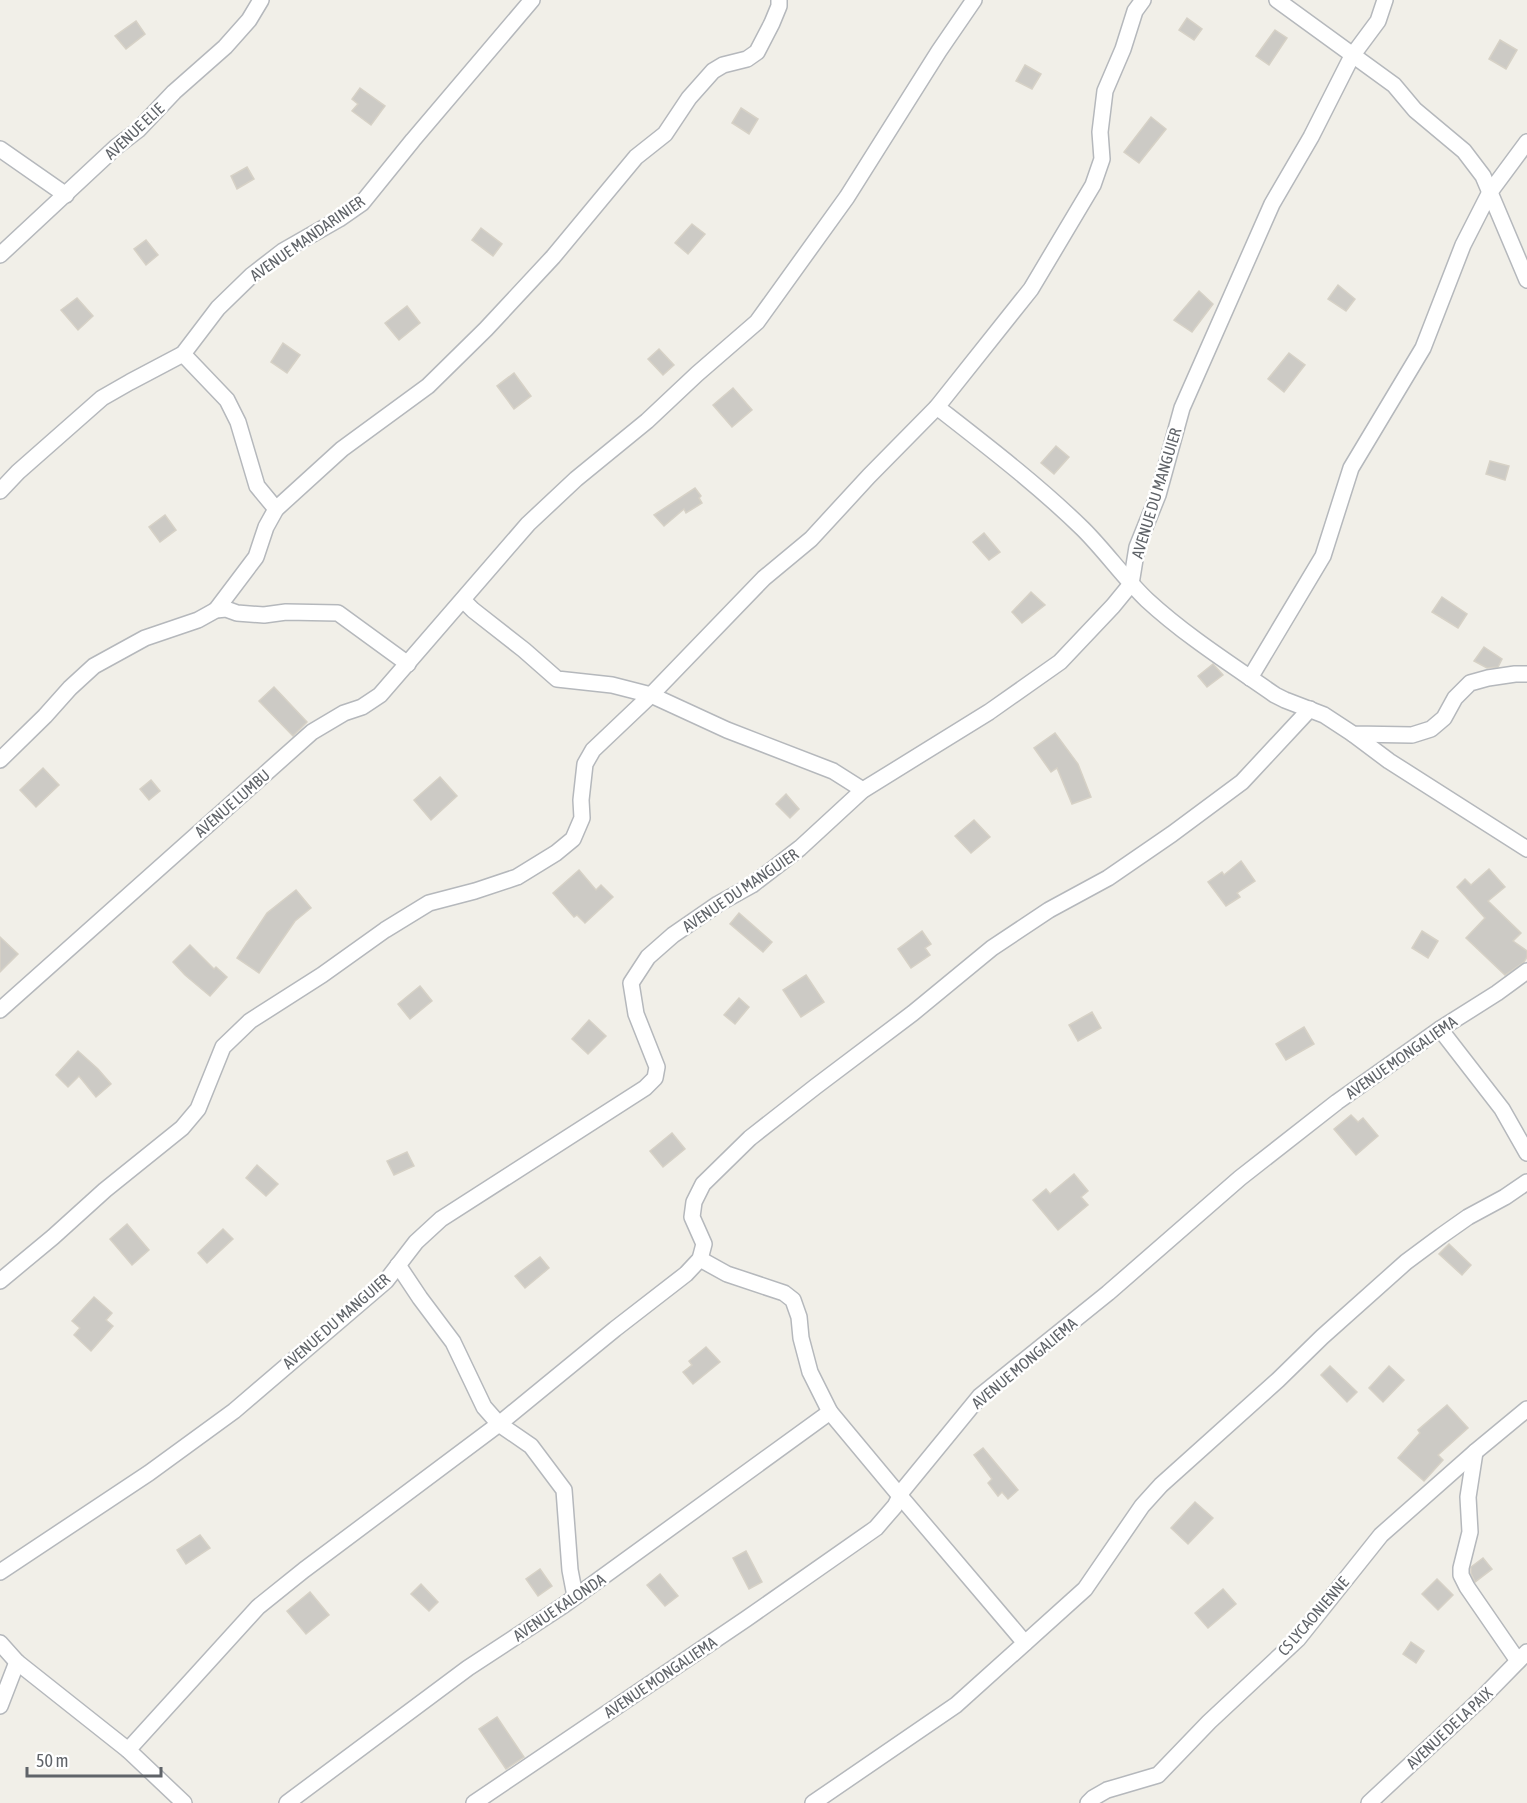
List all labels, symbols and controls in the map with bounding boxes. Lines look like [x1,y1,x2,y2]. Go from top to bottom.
street label: AVENUE ELIE [101,99,167,163]
street label: AVENUE MANDARINIER [246,192,368,284]
street label: AVENUE DU MANGUIER [1128,426,1184,560]
street label: AVENUE LUMBU [191,766,273,840]
street label: AVENUE DU MANGUIER [679,845,801,935]
street label: AVENUE MONGALIEMA [1342,1012,1460,1102]
street label: AVENUE DU MANGUIER [279,1270,393,1372]
street label: AVENUE MONGALIEMA [968,1314,1080,1412]
street label: AVENUE KALONDA [510,1569,609,1644]
street label: CS LYCAONIENNE [1274,1573,1352,1659]
street label: AVENUE MONGALIEMA [600,1633,720,1721]
street label: AVENUE DE LA PAIX [1402,1683,1496,1772]
scale bar [27,1740,160,1778]
text: 50 m [36,1750,68,1771]

